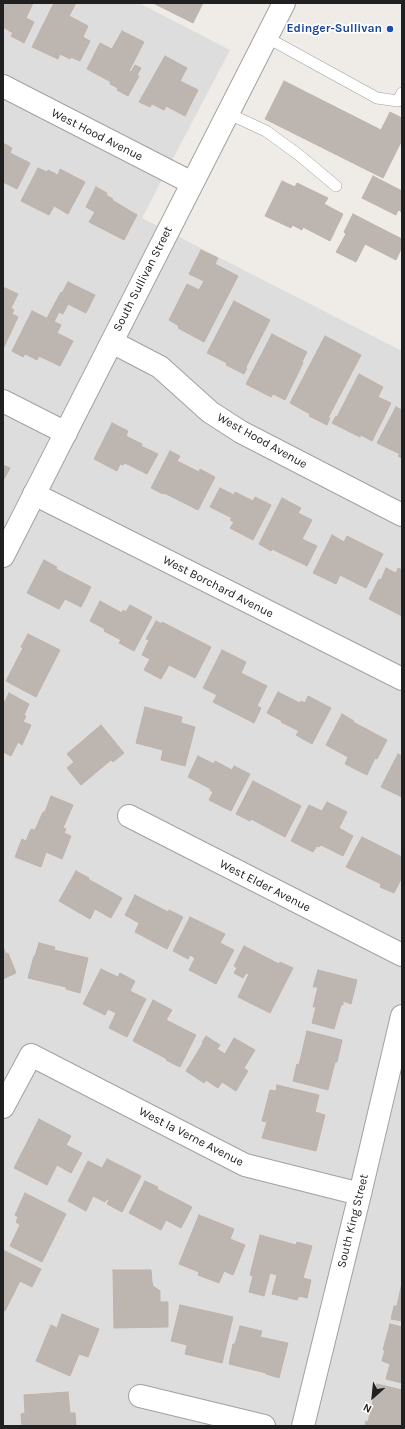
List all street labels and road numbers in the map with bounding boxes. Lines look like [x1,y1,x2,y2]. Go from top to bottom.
street label: West Hood Avenue [49,106,145,164]
street label: South Sullivan Street [110,224,176,334]
street label: West Hood Avenue [214,410,310,472]
street label: West Borchard Avenue [160,553,276,621]
street label: West Elder Avenue [217,857,313,915]
street label: West la Verne Avenue [136,1104,246,1170]
street label: South King Street [334,1173,372,1269]

